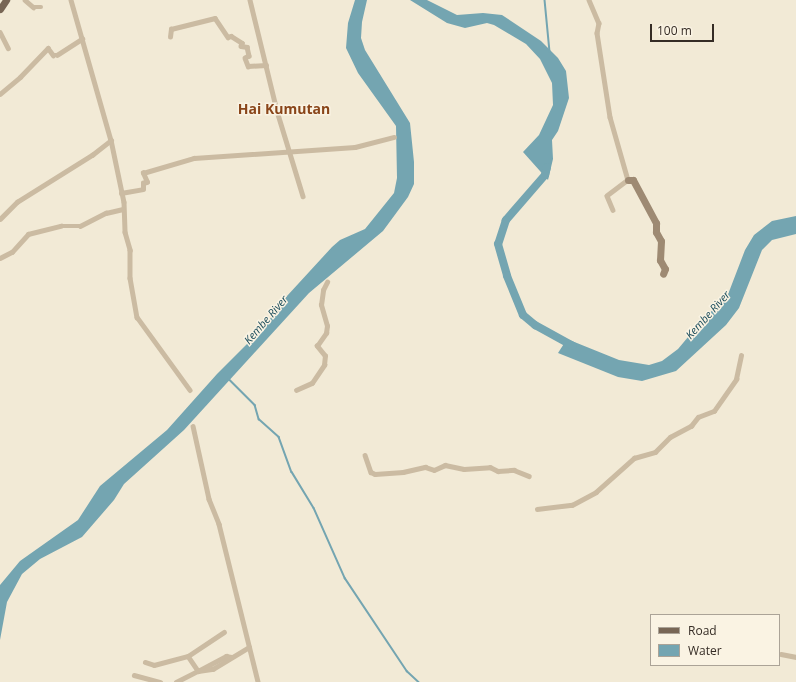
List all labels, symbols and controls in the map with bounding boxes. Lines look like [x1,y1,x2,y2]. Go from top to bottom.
scale bar [652,16,716,42]
text: 100 m [657,22,692,39]
district label: Hai Kumutan [238,101,330,117]
water label: Kembe River [683,288,733,342]
water label: Kembe River [241,293,291,347]
legend [650,614,780,666]
text: Road [688,622,717,639]
text: Water [688,642,722,659]

